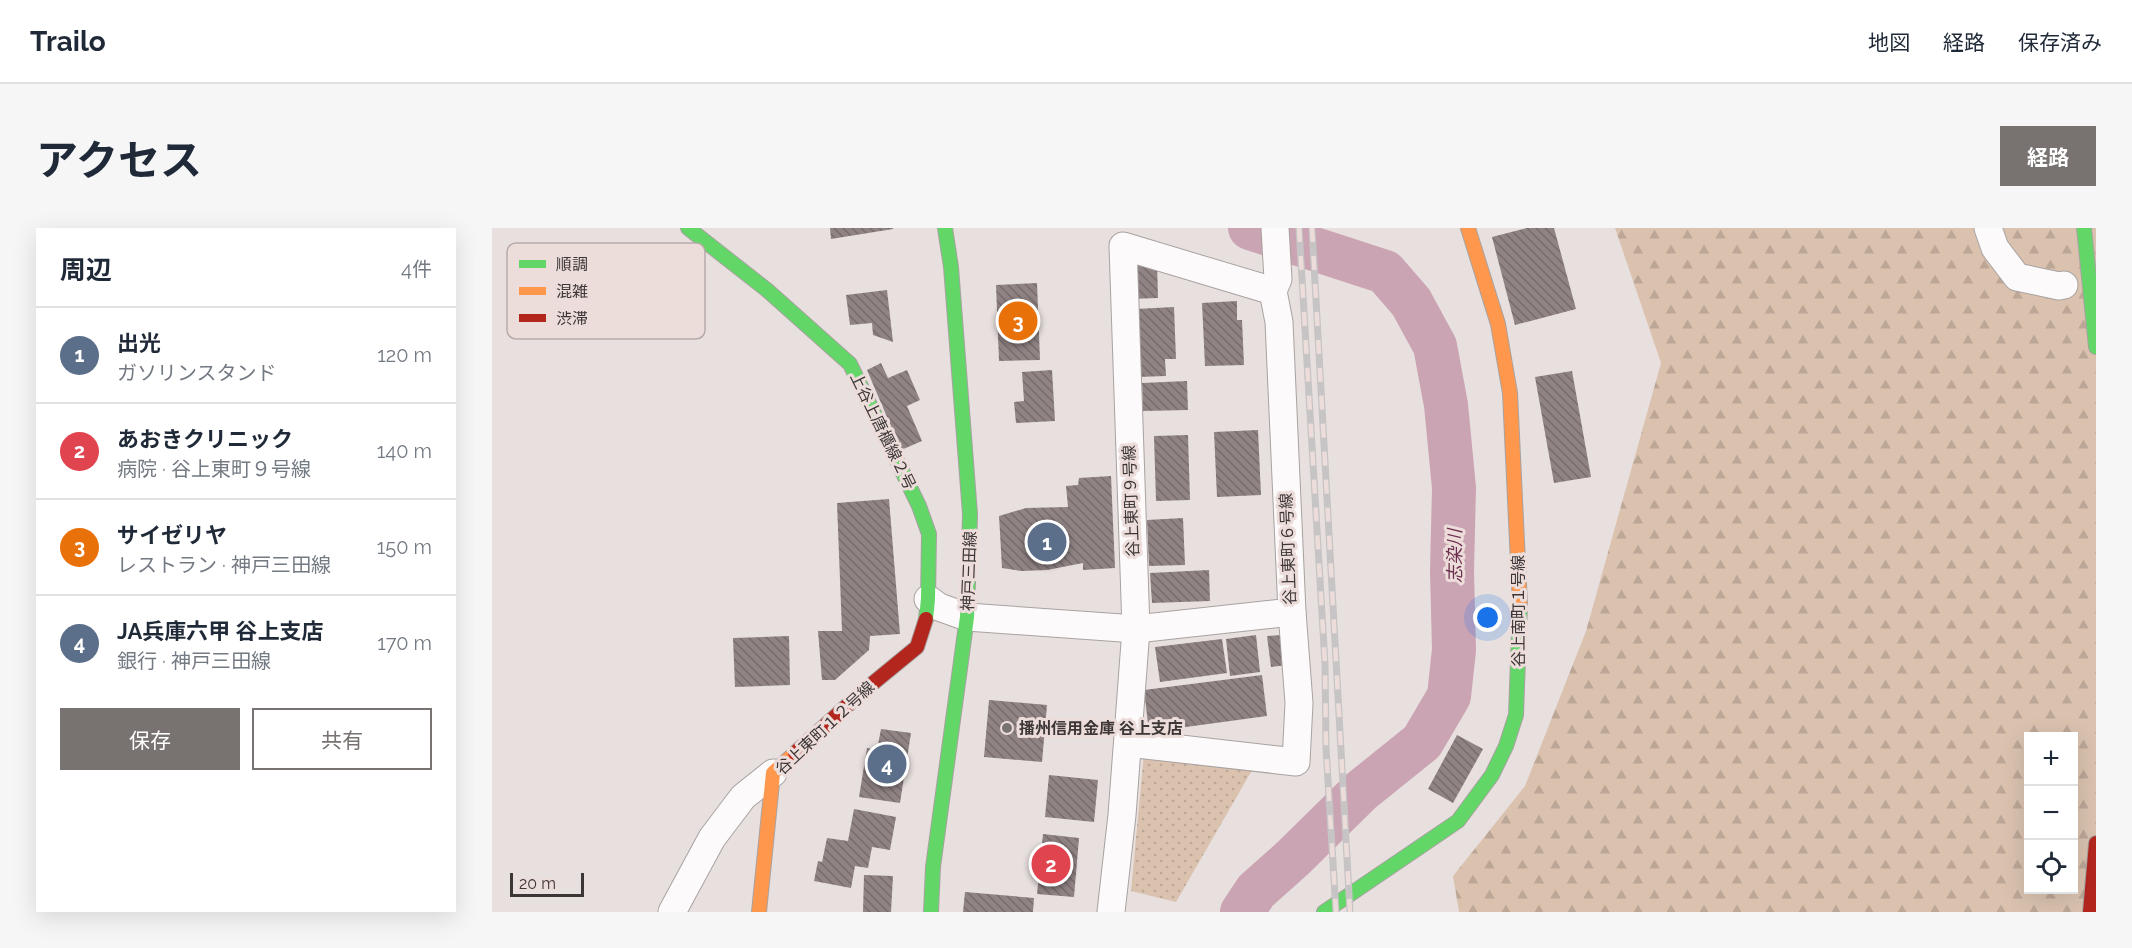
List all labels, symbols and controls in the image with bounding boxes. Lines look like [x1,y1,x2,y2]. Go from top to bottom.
text: Trailo [30,25,106,58]
text: 地図 [1868,30,1910,55]
text: 経路 [1943,30,1985,55]
text: 保存済み [2018,30,2102,55]
button: 経路 [2000,126,2096,186]
text: アクセス [36,136,202,185]
legend [507,243,705,339]
text: 周辺 [60,255,112,285]
text: 順調 [556,255,588,274]
text: 4件 [401,257,432,281]
text: 混雑 [556,282,588,301]
pin: 3 [998,298,1038,344]
text: 渋滞 [556,309,588,328]
text: 出光 [117,330,161,356]
text: 1 [75,343,84,367]
text: 120 m [377,343,432,367]
text: ガソリンスタンド [117,361,277,385]
street label: 上谷上唐櫃線２号 [846,369,920,493]
text: あおきクリニック [117,426,293,452]
text: 2 [74,439,85,463]
text: 140 m [377,439,432,463]
street label: 谷上東町９号線 [1120,445,1142,557]
text: 病院 · 谷上東町９号線 [117,457,311,481]
street label: 谷上東町６号線 [1277,493,1299,605]
pin: 1 [1028,520,1066,564]
text: サイゼリヤ [117,522,227,548]
water label: 志染川 [1444,527,1465,583]
street label: 神戸三田線 [958,531,980,611]
text: 3 [74,535,85,559]
text: 150 m [377,535,432,559]
text: レストラン · 神戸三田線 [117,553,331,577]
street label: 谷上南町１号線 [1509,555,1528,667]
your location [1473,603,1502,632]
text: JA兵庫六甲 谷上支店 [117,618,323,644]
text: 4 [74,631,85,655]
text: 170 m [377,631,432,655]
text: 銀行 · 神戸三田線 [117,649,271,673]
street label: 谷上東町１２号線 [772,677,878,779]
button: 保存 [60,708,240,770]
button: 共有 [252,708,432,770]
place label: 播州信用金庫 谷上支店 [1019,719,1183,738]
marker: 播州信用金庫 谷上支店 [1000,721,1014,735]
map controls [2024,732,2078,894]
button: + [2024,732,2078,786]
pin: 4 [868,742,906,786]
button: − [2024,786,2078,840]
button: locate [2024,840,2078,894]
pin: 2 [1032,842,1070,886]
scale bar [510,870,584,898]
text: 20 m [519,874,556,893]

